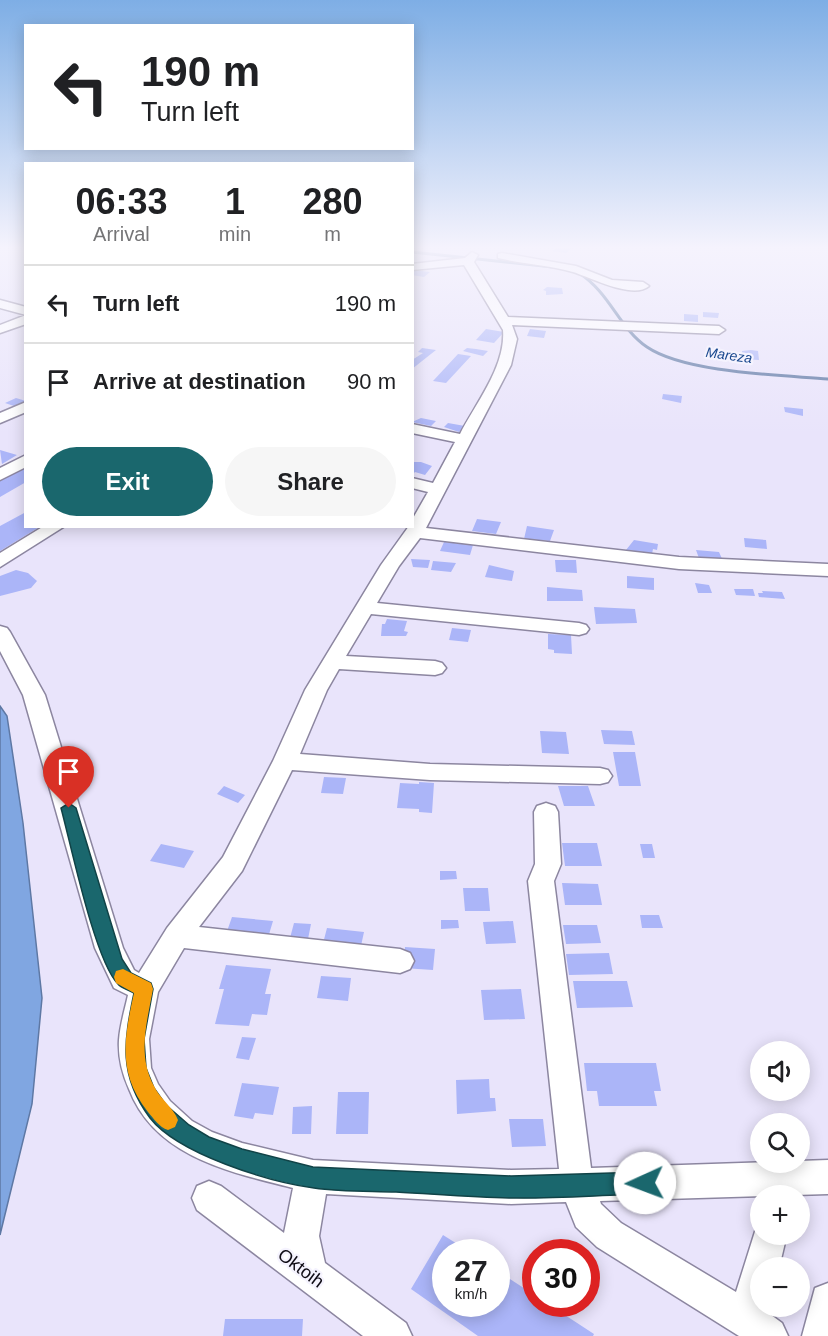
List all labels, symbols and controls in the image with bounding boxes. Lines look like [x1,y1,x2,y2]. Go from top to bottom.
icon: left [42,48,120,126]
text: 190 m [141,48,260,95]
text: Turn left [141,97,239,127]
text: 06:33 [75,181,167,222]
text: 1 [225,181,245,222]
text: 280 [302,181,363,222]
text: Arrival [93,223,150,245]
text: min [219,223,251,245]
text: m [324,223,341,245]
icon: left [42,288,75,321]
text: Turn left [93,291,179,316]
text: 190 m [335,291,396,316]
water label: Mareza [705,344,753,366]
icon: arrive [42,366,75,399]
text: Arrive at destination [93,369,306,394]
text: 90 m [347,369,396,394]
button: Exit [42,447,213,516]
button: Share [225,447,396,516]
pin [43,746,94,808]
icon: arrive [52,755,85,788]
map controls [750,1041,810,1317]
button: sound [750,1041,810,1101]
button: search [750,1113,810,1173]
position arrow [613,1151,677,1215]
button: + [750,1185,810,1245]
speed limit sign: 30 [522,1239,600,1317]
street label: Oktoih [274,1244,328,1292]
text: 27 [454,1254,488,1287]
button: − [750,1257,810,1317]
text: km/h [455,1285,487,1302]

